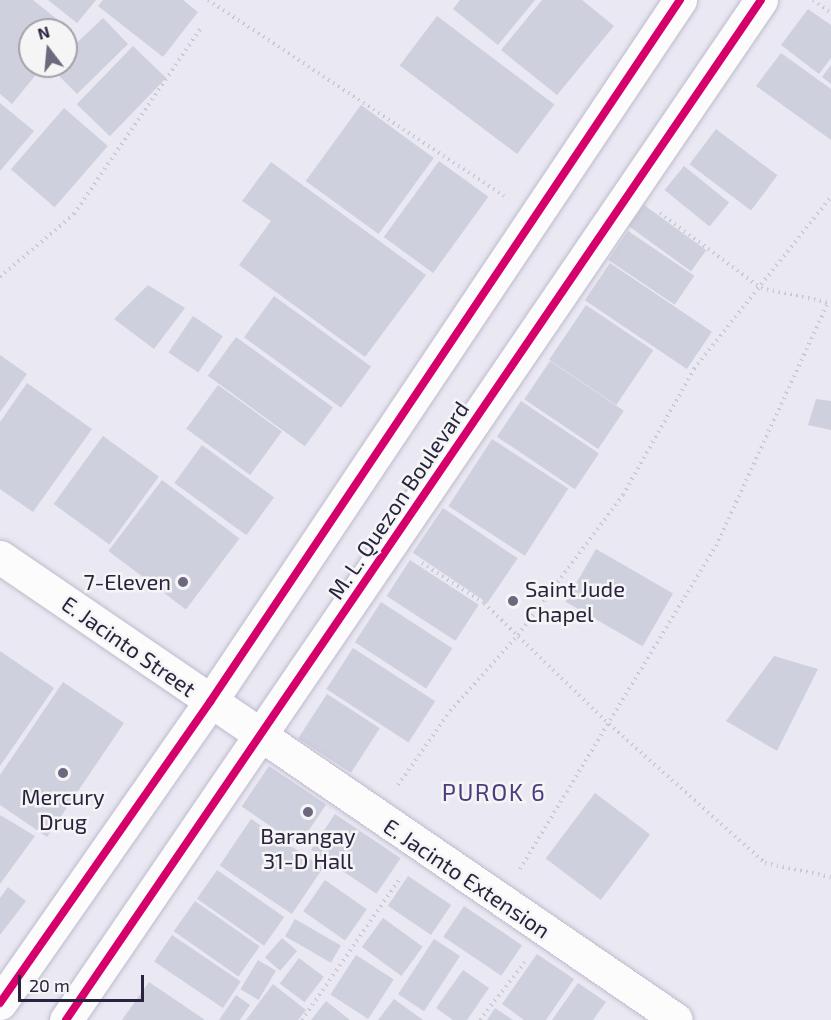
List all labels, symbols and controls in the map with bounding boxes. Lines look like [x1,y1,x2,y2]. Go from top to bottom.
north arrow [18,18,78,78]
text: N [35,21,52,43]
street label: M. L. Quezon Boulevard [322,396,474,604]
place label: 7-Eleven [84,569,171,595]
marker: 7-Eleven [176,575,190,589]
place label: Saint Jude Chapel [525,575,625,626]
street label: E. Jacinto Street [57,590,201,702]
marker: Saint Jude Chapel [506,594,520,608]
marker: Mercury Drug [56,766,70,780]
district label: PUROK 6 [442,778,546,806]
place label: Mercury Drug [21,783,105,834]
marker: Barangay 31-D Hall [301,805,315,819]
street label: E. Jacinto Extension [379,812,555,944]
place label: Barangay 31-D Hall [260,822,356,873]
scale bar [21,963,147,1001]
text: 20 m [29,974,70,996]

